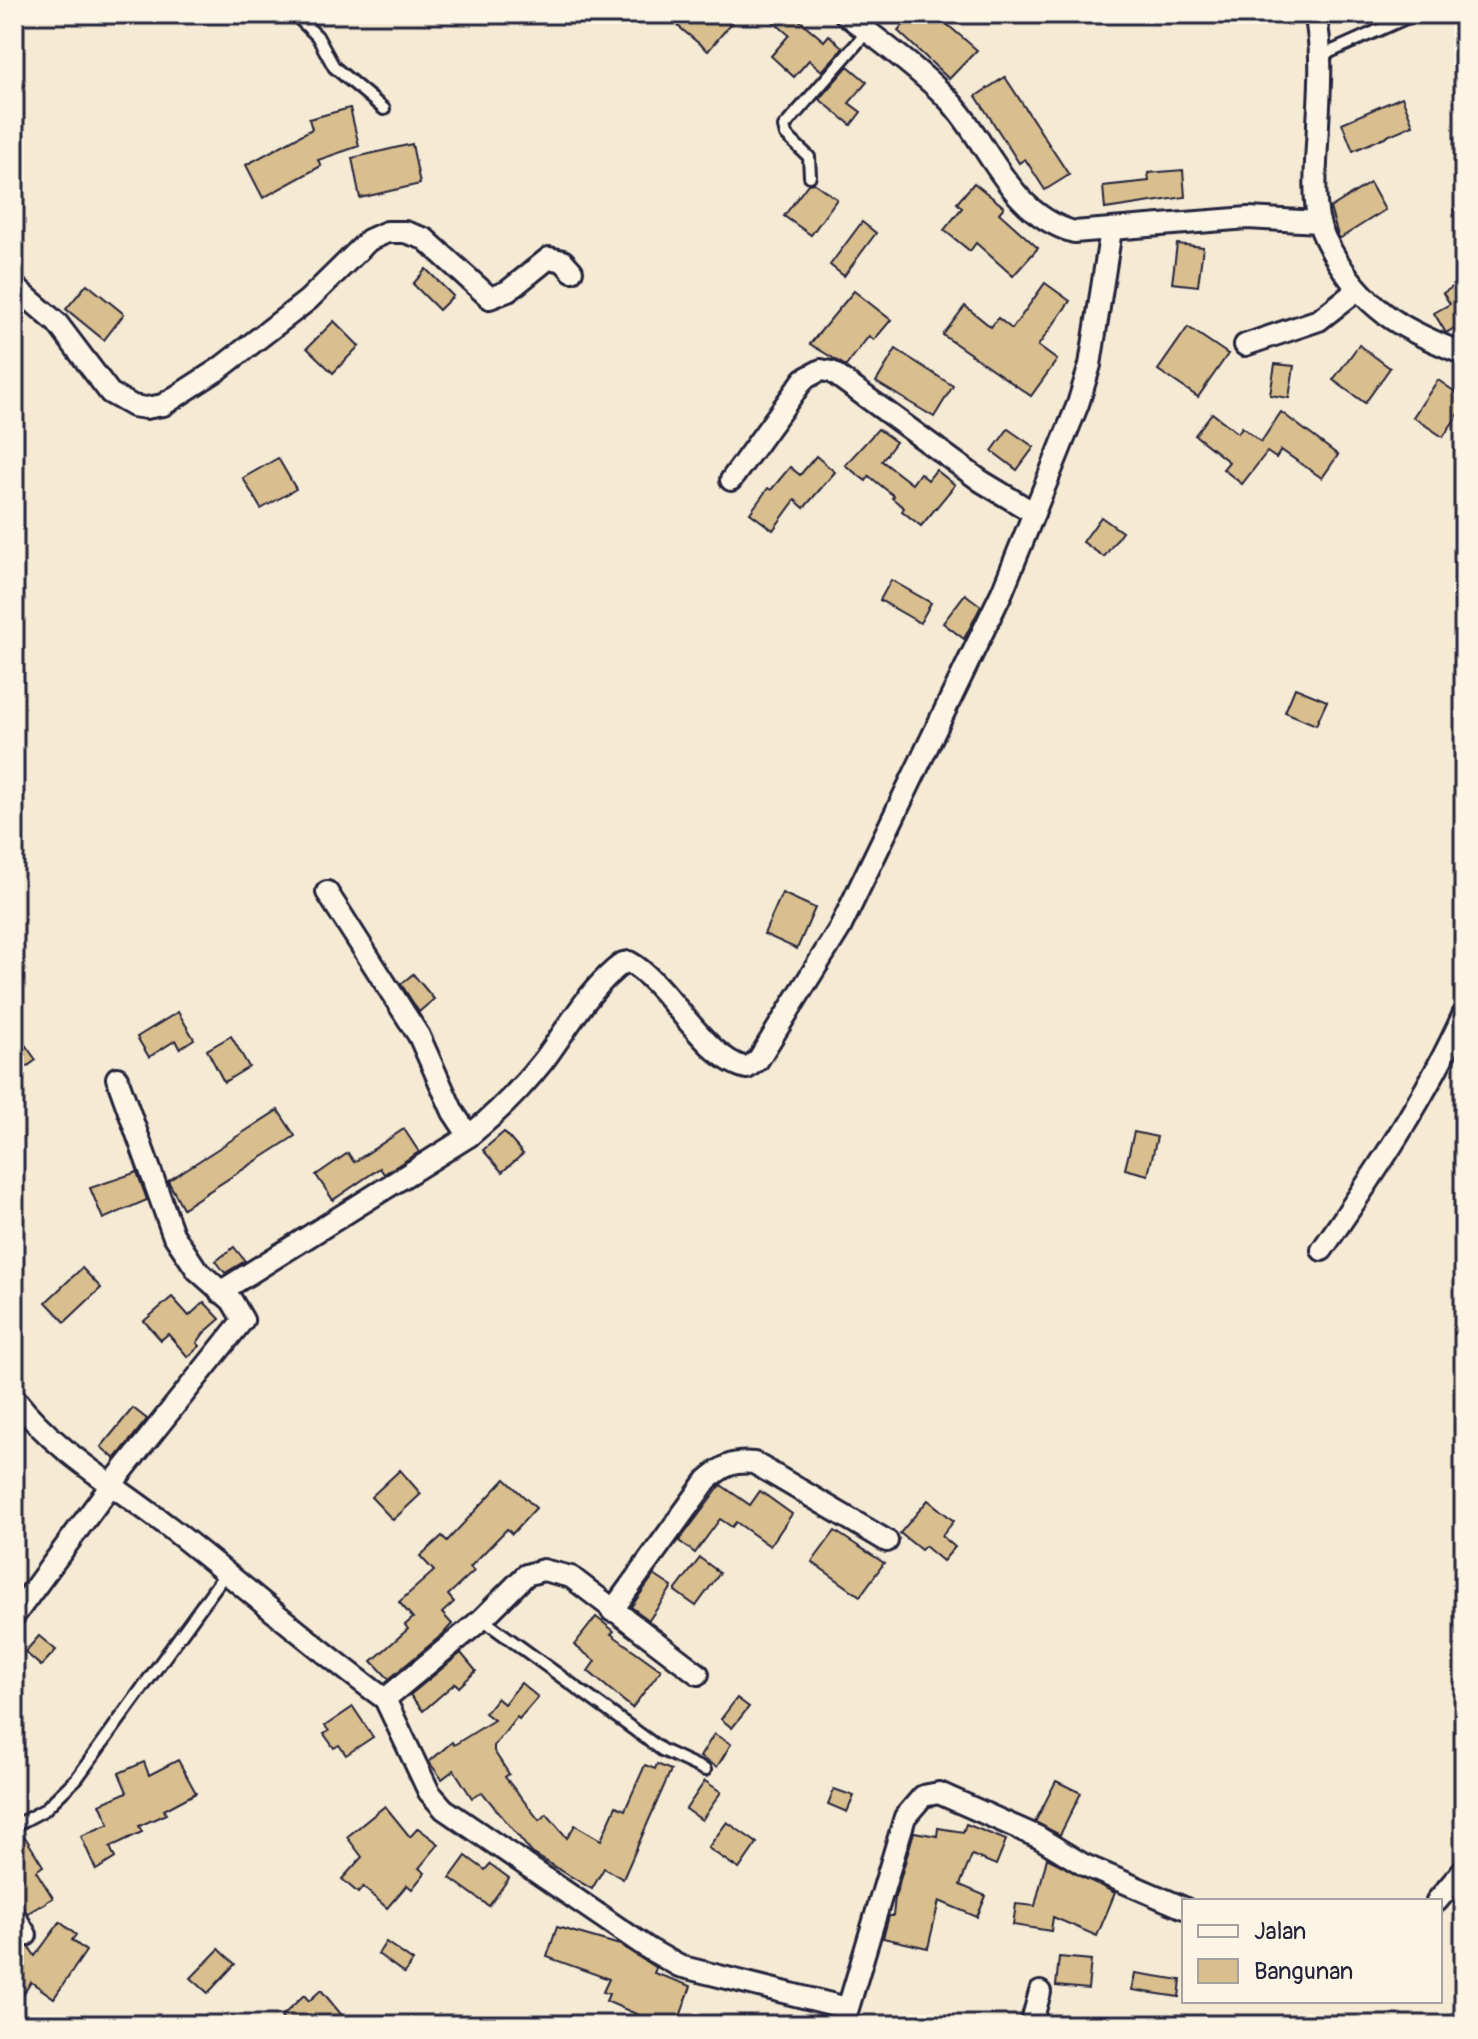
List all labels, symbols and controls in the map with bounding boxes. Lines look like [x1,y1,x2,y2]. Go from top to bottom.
legend [1182,1899,1442,2003]
text: Jalan [1254,1917,1306,1946]
text: Bangunan [1254,1957,1353,1986]

